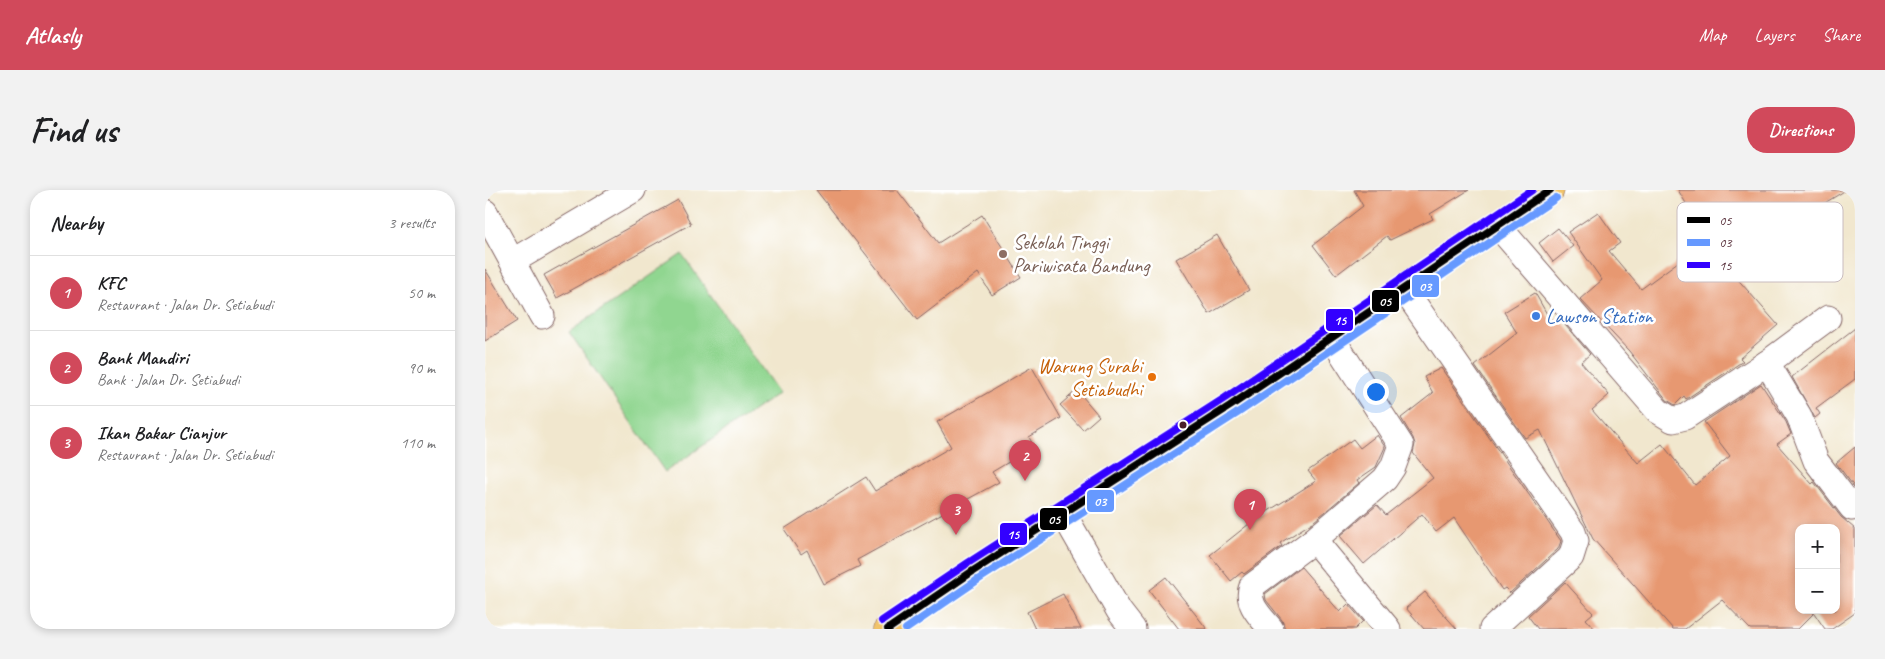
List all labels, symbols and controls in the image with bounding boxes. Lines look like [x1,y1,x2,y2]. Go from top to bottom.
text: Atlasly [25,20,81,50]
text: Map [1699,24,1727,46]
text: Layers [1755,24,1794,46]
text: Share [1822,24,1860,46]
button: Directions [1747,107,1855,153]
text: Find us [30,108,117,153]
legend [1677,202,1843,282]
text: Nearby [50,210,103,236]
text: 05 [1719,212,1732,229]
text: 3 results [388,213,435,233]
place label: Sekolah Tinggi Pariwisata Bandung [1013,230,1151,278]
text: 03 [1719,234,1733,251]
marker: Sekolah Tinggi Pariwisata Bandung [997,248,1009,260]
text: 15 [1719,257,1732,274]
text: KFC [97,271,125,295]
line badge: 03 [1411,274,1440,298]
text: 03 [1419,278,1433,295]
text: 1 [62,283,70,303]
text: 50 m [408,283,435,303]
line badge: 05 [1371,289,1400,313]
text: 05 [1379,293,1393,310]
text: Restaurant · Jalan Dr. Setiabudi [97,295,273,315]
place label: Lawson Station [1546,304,1653,329]
line badge: 15 [1325,308,1354,332]
marker: Lawson Station [1530,310,1542,322]
text: 15 [1334,312,1348,329]
text: Bank Mandiri [97,346,188,370]
place label: Warung Surabi Setiabudhi [1038,354,1144,402]
text: 2 [62,358,70,378]
text: 90 m [408,358,435,378]
text: Bank · Jalan Dr. Setiabudi [97,370,240,390]
marker: Warung Surabi Setiabudhi [1146,371,1158,383]
your location [1363,379,1389,405]
unlabelled marker [1178,420,1188,430]
text: Ikan Bakar Cianjur [97,421,226,445]
text: 3 [62,433,70,453]
text: 110 m [401,433,435,453]
pin: 2 [1009,440,1041,481]
text: Restaurant · Jalan Dr. Setiabudi [97,445,273,465]
line badge: 03 [1086,489,1115,513]
pin: 1 [1234,489,1266,530]
text: 03 [1094,493,1108,510]
pin: 3 [940,494,972,535]
line badge: 05 [1039,507,1068,531]
text: 05 [1048,511,1062,528]
line badge: 15 [999,522,1028,546]
map controls [1795,524,1840,614]
button: + [1795,524,1840,569]
text: 15 [1007,526,1021,543]
button: − [1795,569,1840,614]

